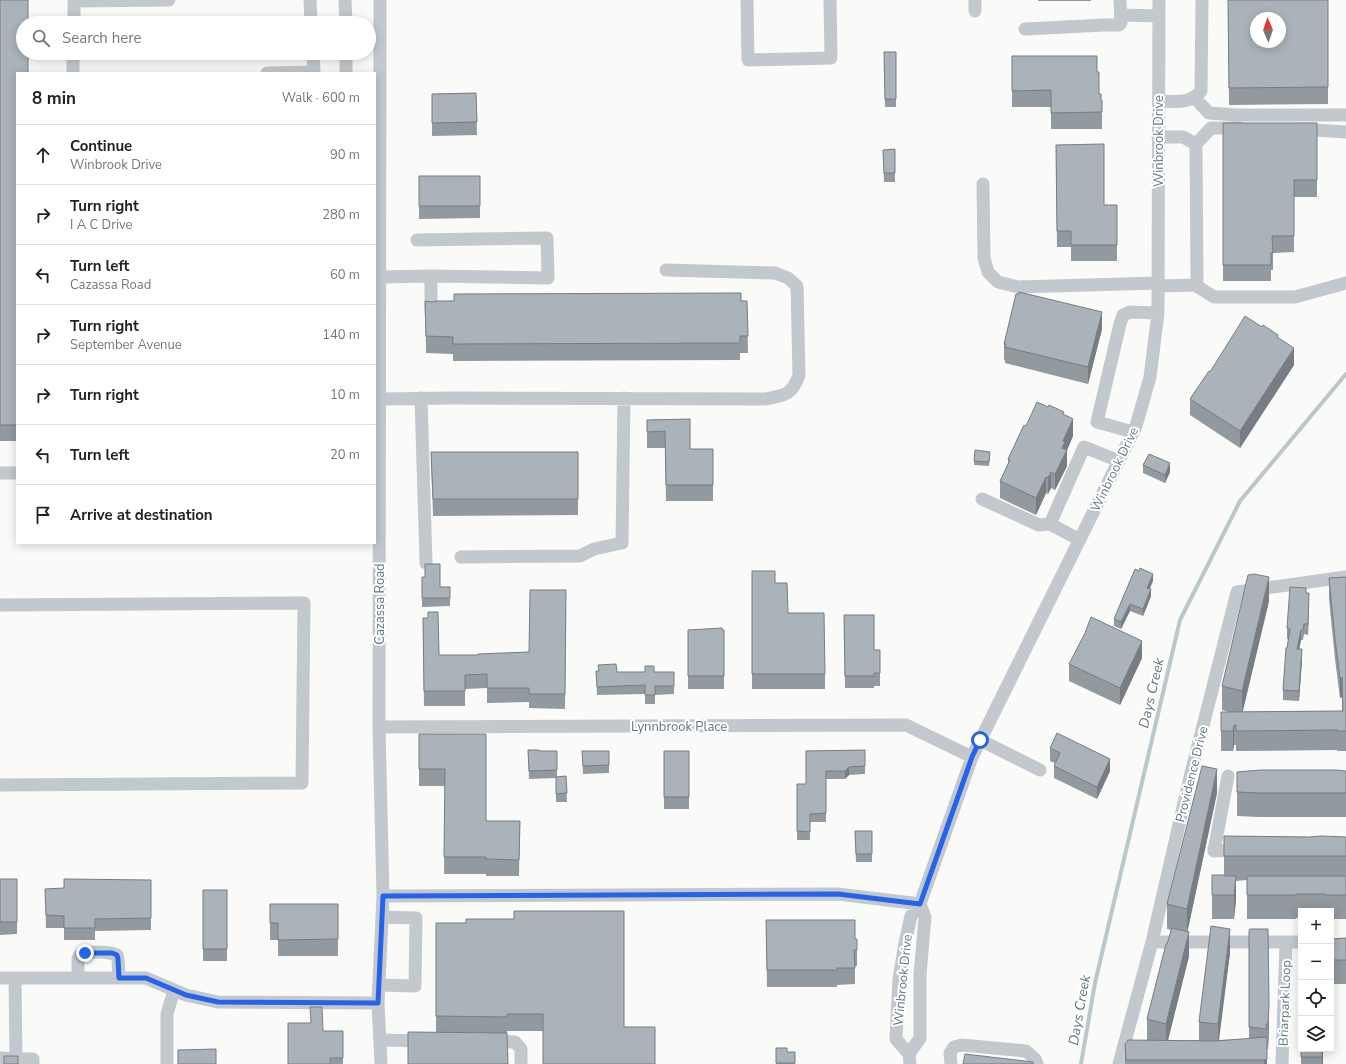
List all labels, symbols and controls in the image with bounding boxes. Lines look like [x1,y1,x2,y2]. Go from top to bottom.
north arrow [1250,12,1286,48]
search box [16,16,376,60]
icon: search [30,27,52,49]
text: Search here [62,28,142,48]
text: 8 min [32,87,76,110]
text: Walk · 600 m [282,89,360,107]
street label: Winbrook Drive [1150,95,1168,187]
text: Continue [70,136,132,156]
icon: ahead [32,144,54,166]
text: 90 m [330,146,360,164]
text: Winbrook Drive [70,156,162,174]
text: Turn right [70,196,139,216]
icon: right [32,204,54,226]
text: 280 m [322,206,360,224]
text: I A C Drive [70,216,132,234]
text: Turn left [70,256,129,276]
icon: left [32,264,54,286]
text: 60 m [330,266,360,284]
text: Cazassa Road [70,276,151,294]
text: Turn right [70,316,139,336]
icon: right [32,324,54,346]
text: 140 m [322,326,360,344]
text: September Avenue [70,336,182,354]
icon: right [32,384,54,406]
text: Turn right [70,385,139,405]
text: 10 m [330,386,360,404]
street label: Winbrook Drive [1087,424,1143,515]
icon: left [32,444,54,466]
text: Turn left [70,445,129,465]
text: 20 m [330,446,360,464]
icon: arrive [32,504,54,526]
text: Arrive at destination [70,505,213,525]
street label: Cazassa Road [371,563,389,645]
water label: Days Creek [1134,655,1169,730]
street label: Lynnbrook Place [631,718,727,736]
street label: Providence Drive [1171,724,1213,824]
route start [971,731,989,749]
map controls [1298,908,1334,1052]
button: + [1298,908,1334,944]
street label: Winbrook Drive [889,933,917,1027]
route end [76,944,94,962]
button: − [1298,944,1334,980]
street label: Briarpark Loop [1275,960,1295,1046]
water label: Days Creek [1064,972,1095,1047]
button: locate [1298,980,1334,1016]
button: layers [1298,1016,1334,1052]

